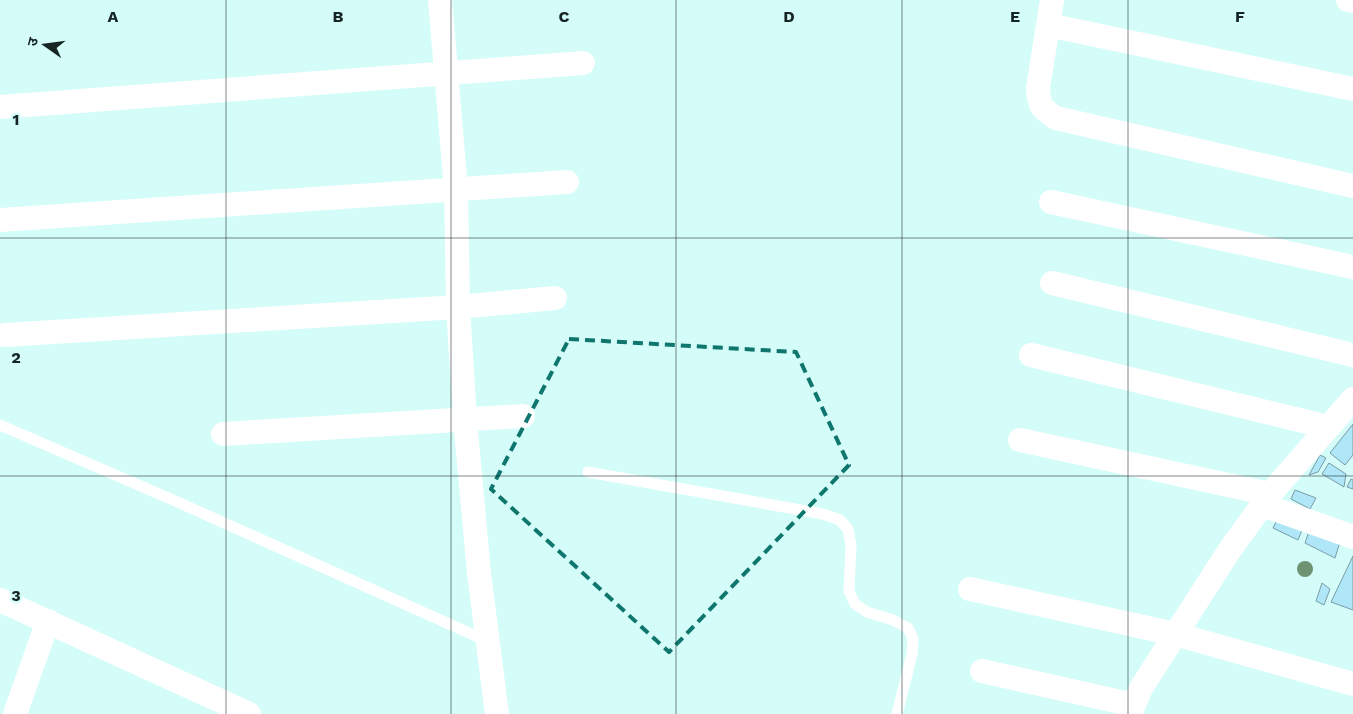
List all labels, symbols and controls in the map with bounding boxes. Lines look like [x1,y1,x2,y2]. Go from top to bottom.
text: A [108,7,119,26]
text: B [333,7,344,26]
text: C [559,7,570,26]
text: D [783,7,795,26]
text: E [1010,7,1020,26]
text: F [1235,7,1245,26]
north arrow [20,20,70,70]
text: उ [24,35,41,48]
text: 1 [13,110,19,129]
text: 2 [11,348,21,367]
text: 3 [11,586,21,605]

